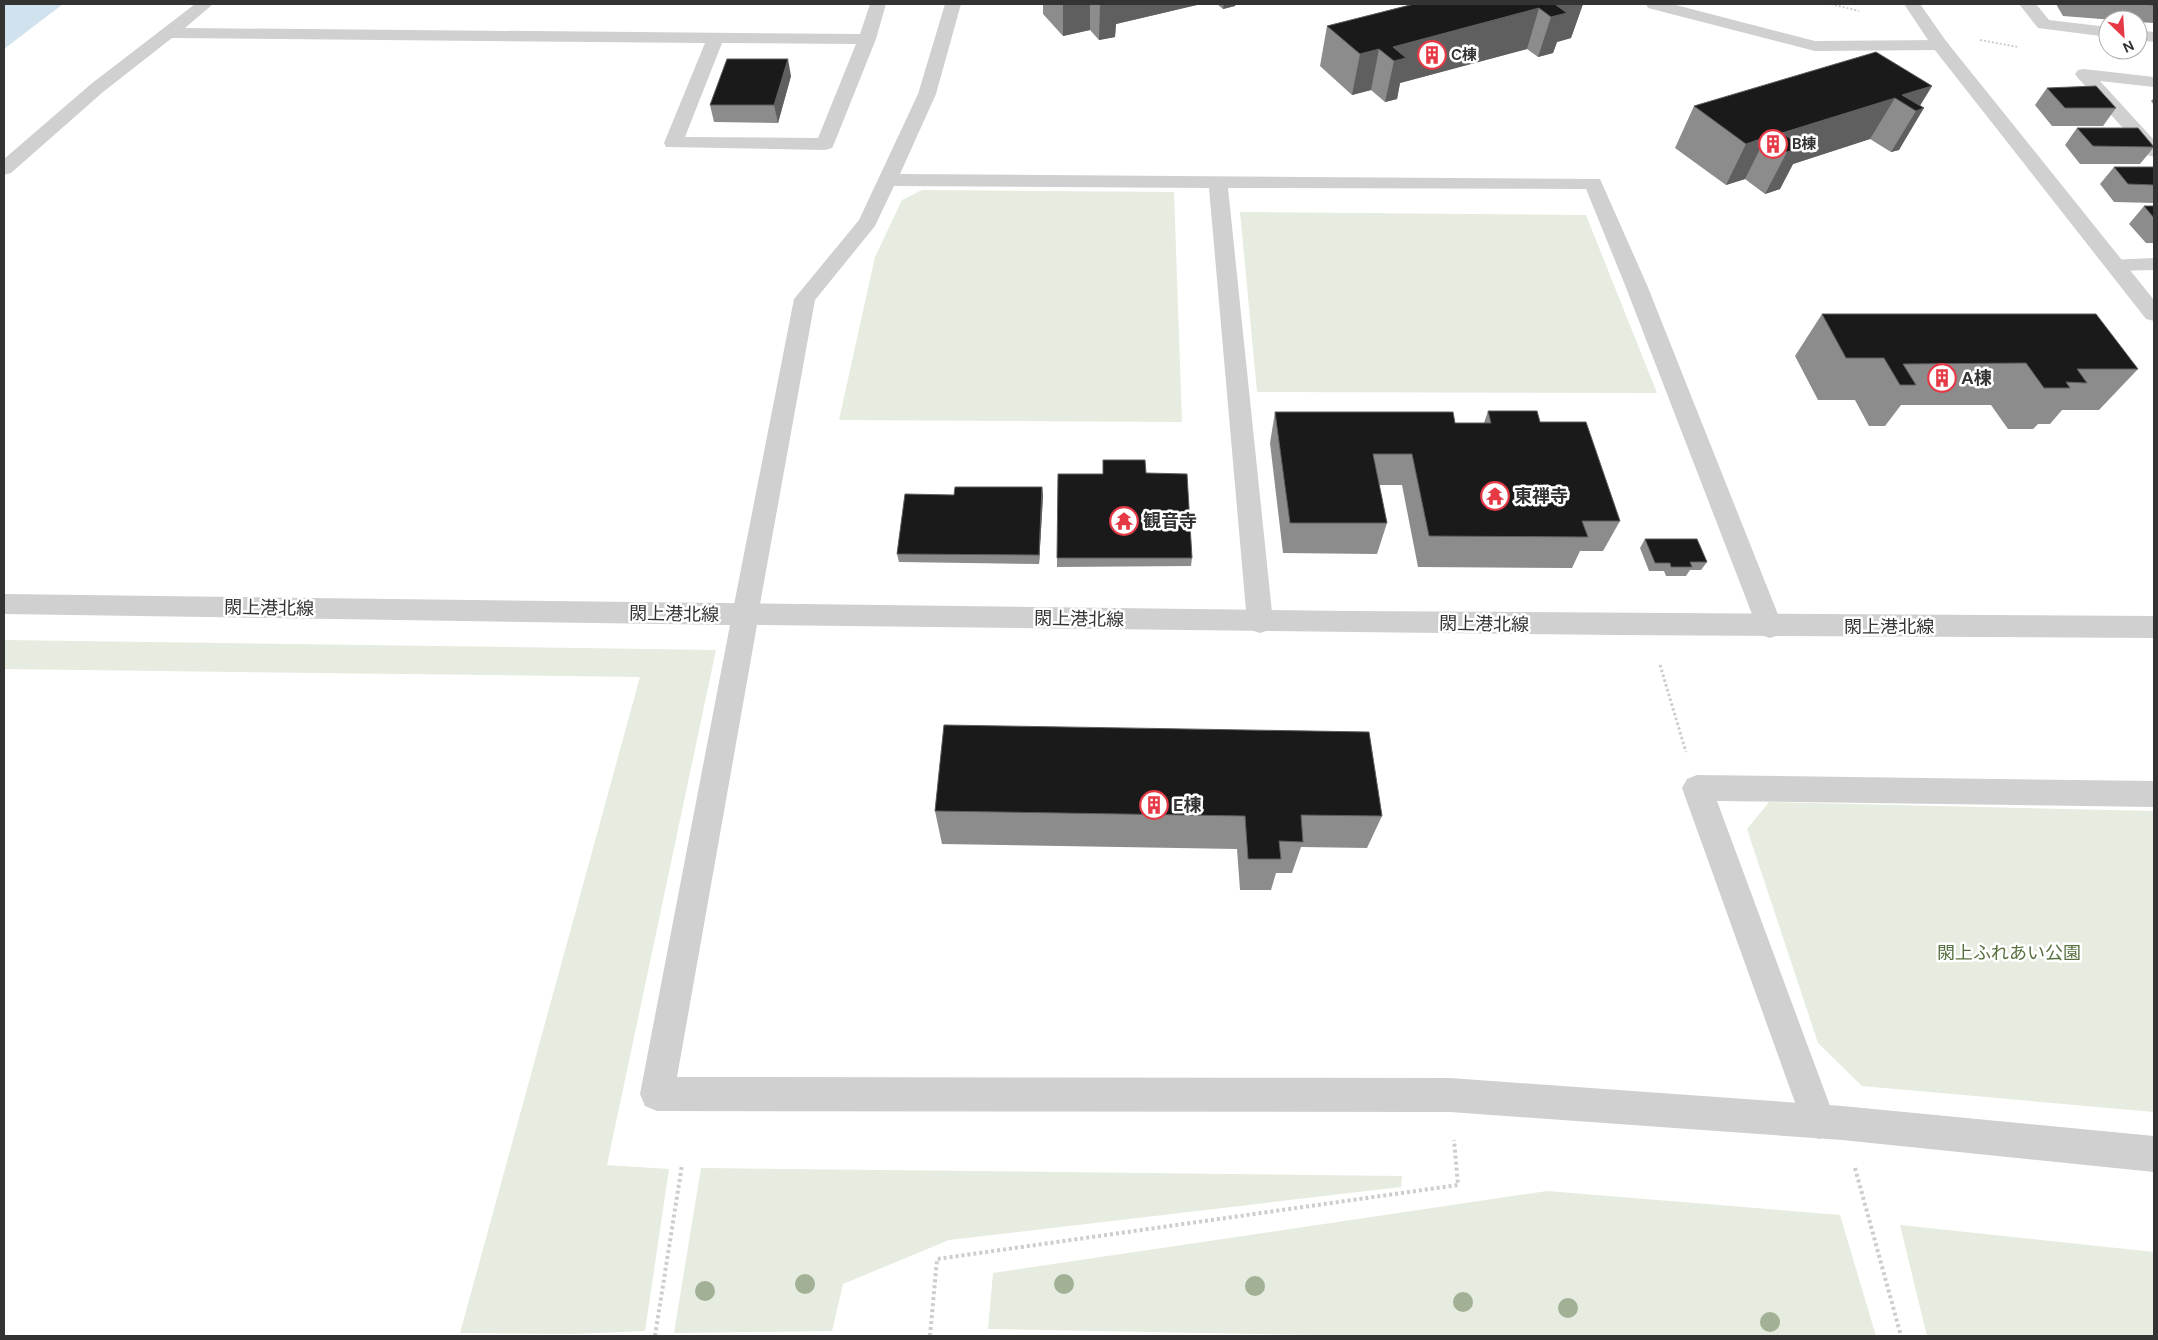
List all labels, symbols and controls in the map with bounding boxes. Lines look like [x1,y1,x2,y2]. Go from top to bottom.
north arrow [2098,10,2148,60]
text: N [2120,36,2137,57]
building icon: C棟 [1417,40,1447,70]
place label: C棟 [1451,45,1477,65]
building icon: B棟 [1758,129,1788,159]
place label: B棟 [1792,134,1817,154]
building icon: A棟 [1927,363,1957,393]
place label: A棟 [1961,366,1992,390]
temple icon: 東禅寺 [1480,481,1510,511]
place label: 東禅寺 [1514,484,1568,508]
temple icon: 観音寺 [1109,506,1139,536]
place label: 観音寺 [1143,509,1197,533]
street label: 閖上港北線 [224,595,314,621]
street label: 閖上港北線 [629,601,719,627]
street label: 閖上港北線 [1034,606,1124,632]
street label: 閖上港北線 [1439,611,1529,637]
street label: 閖上港北線 [1844,615,1934,639]
building icon: E棟 [1139,790,1169,820]
place label: E棟 [1173,793,1202,817]
park label: 閖上ふれあい公園 [1937,941,2081,965]

